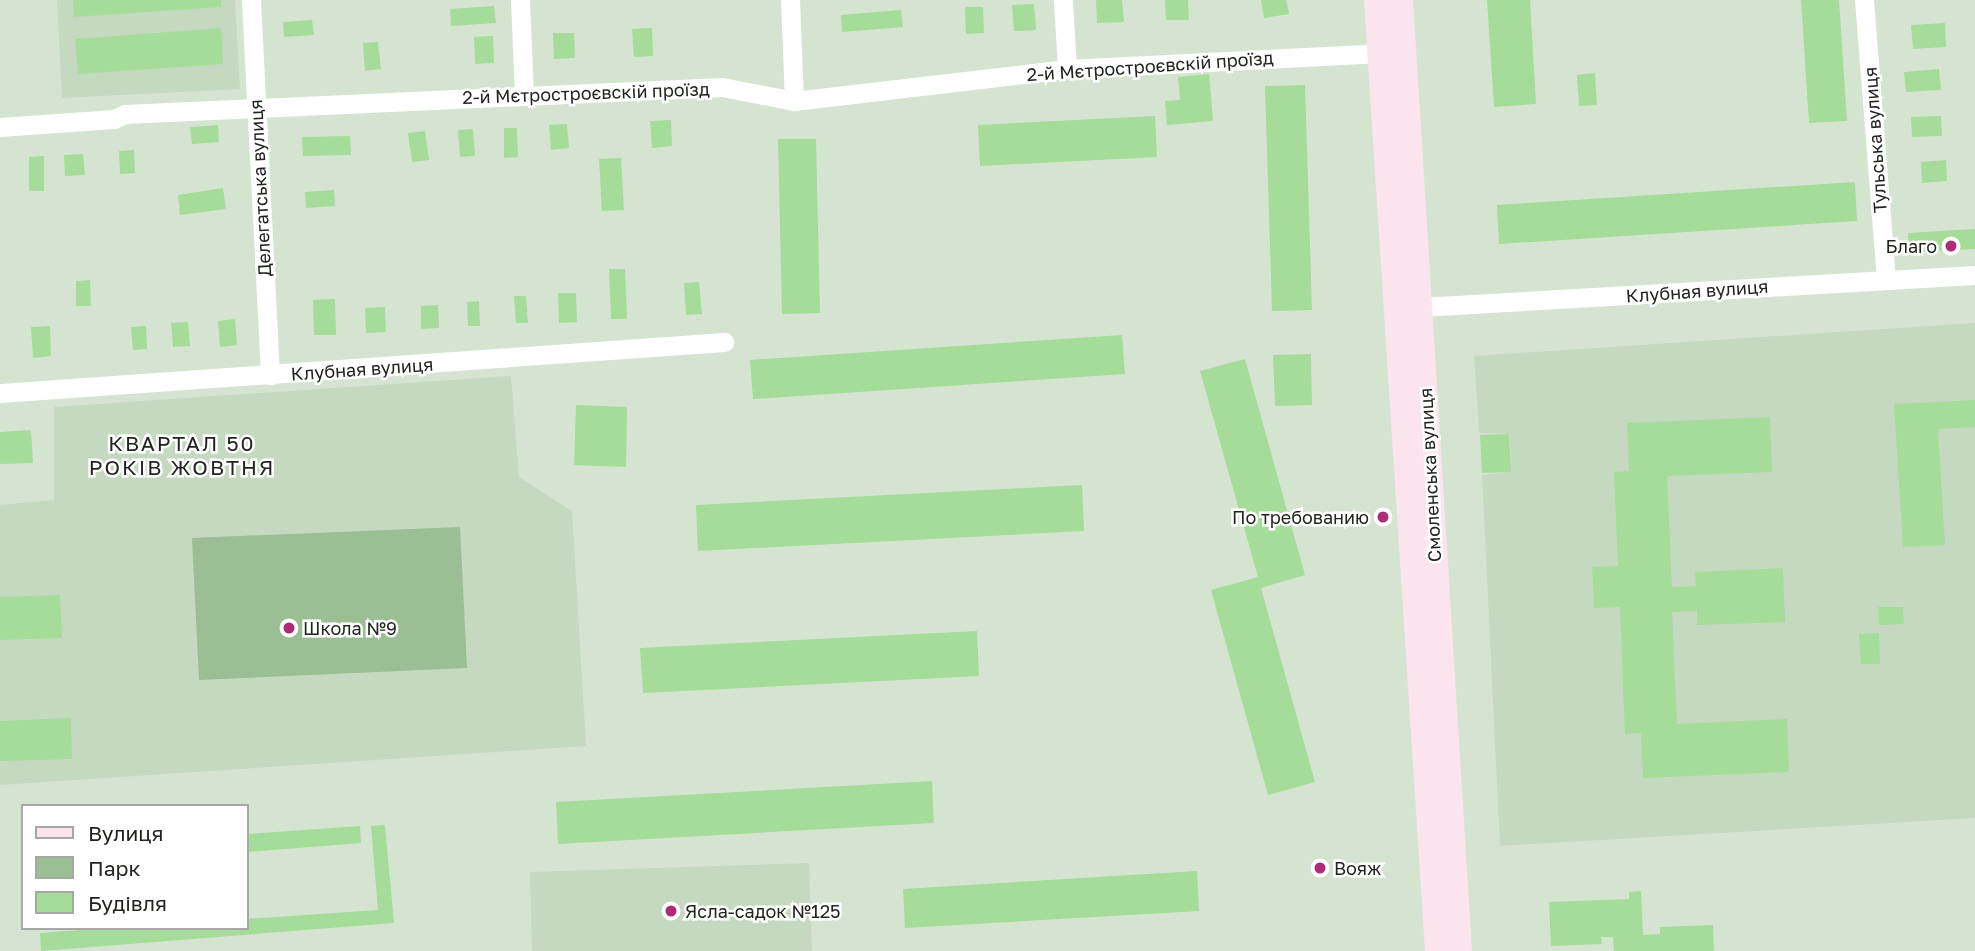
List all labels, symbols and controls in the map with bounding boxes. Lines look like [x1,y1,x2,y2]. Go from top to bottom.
street label: 2-й Мєтростроєвскій проїзд [1026,47,1274,85]
street label: Тульська вулиця [1859,66,1891,214]
street label: 2-й Мєтростроєвскій проїзд [462,78,710,108]
street label: Делегатська вулиця [245,99,275,277]
place label: Благо [1886,235,1937,257]
marker: Благо [1943,238,1959,254]
street label: Клубная вулиця [1625,275,1769,307]
street label: Клубная вулиця [290,353,434,385]
street label: Смоленська вулиця [1415,387,1445,563]
district label: КВАРТАЛ 50 РОКІВ ЖОВТНЯ [90,430,274,480]
place label: По требованию [1232,506,1369,528]
marker: По требованию [1375,509,1391,525]
place label: Школа №9 [303,617,397,639]
marker: Школа №9 [281,620,297,636]
legend [21,804,248,930]
text: Вулиця [88,820,164,846]
text: Парк [88,855,141,881]
place label: Вояж [1334,857,1382,879]
marker: Вояж [1312,860,1328,876]
text: Будівля [88,890,167,916]
place label: Ясла-садок №125 [685,900,841,922]
marker: Ясла-садок №125 [663,903,679,919]

